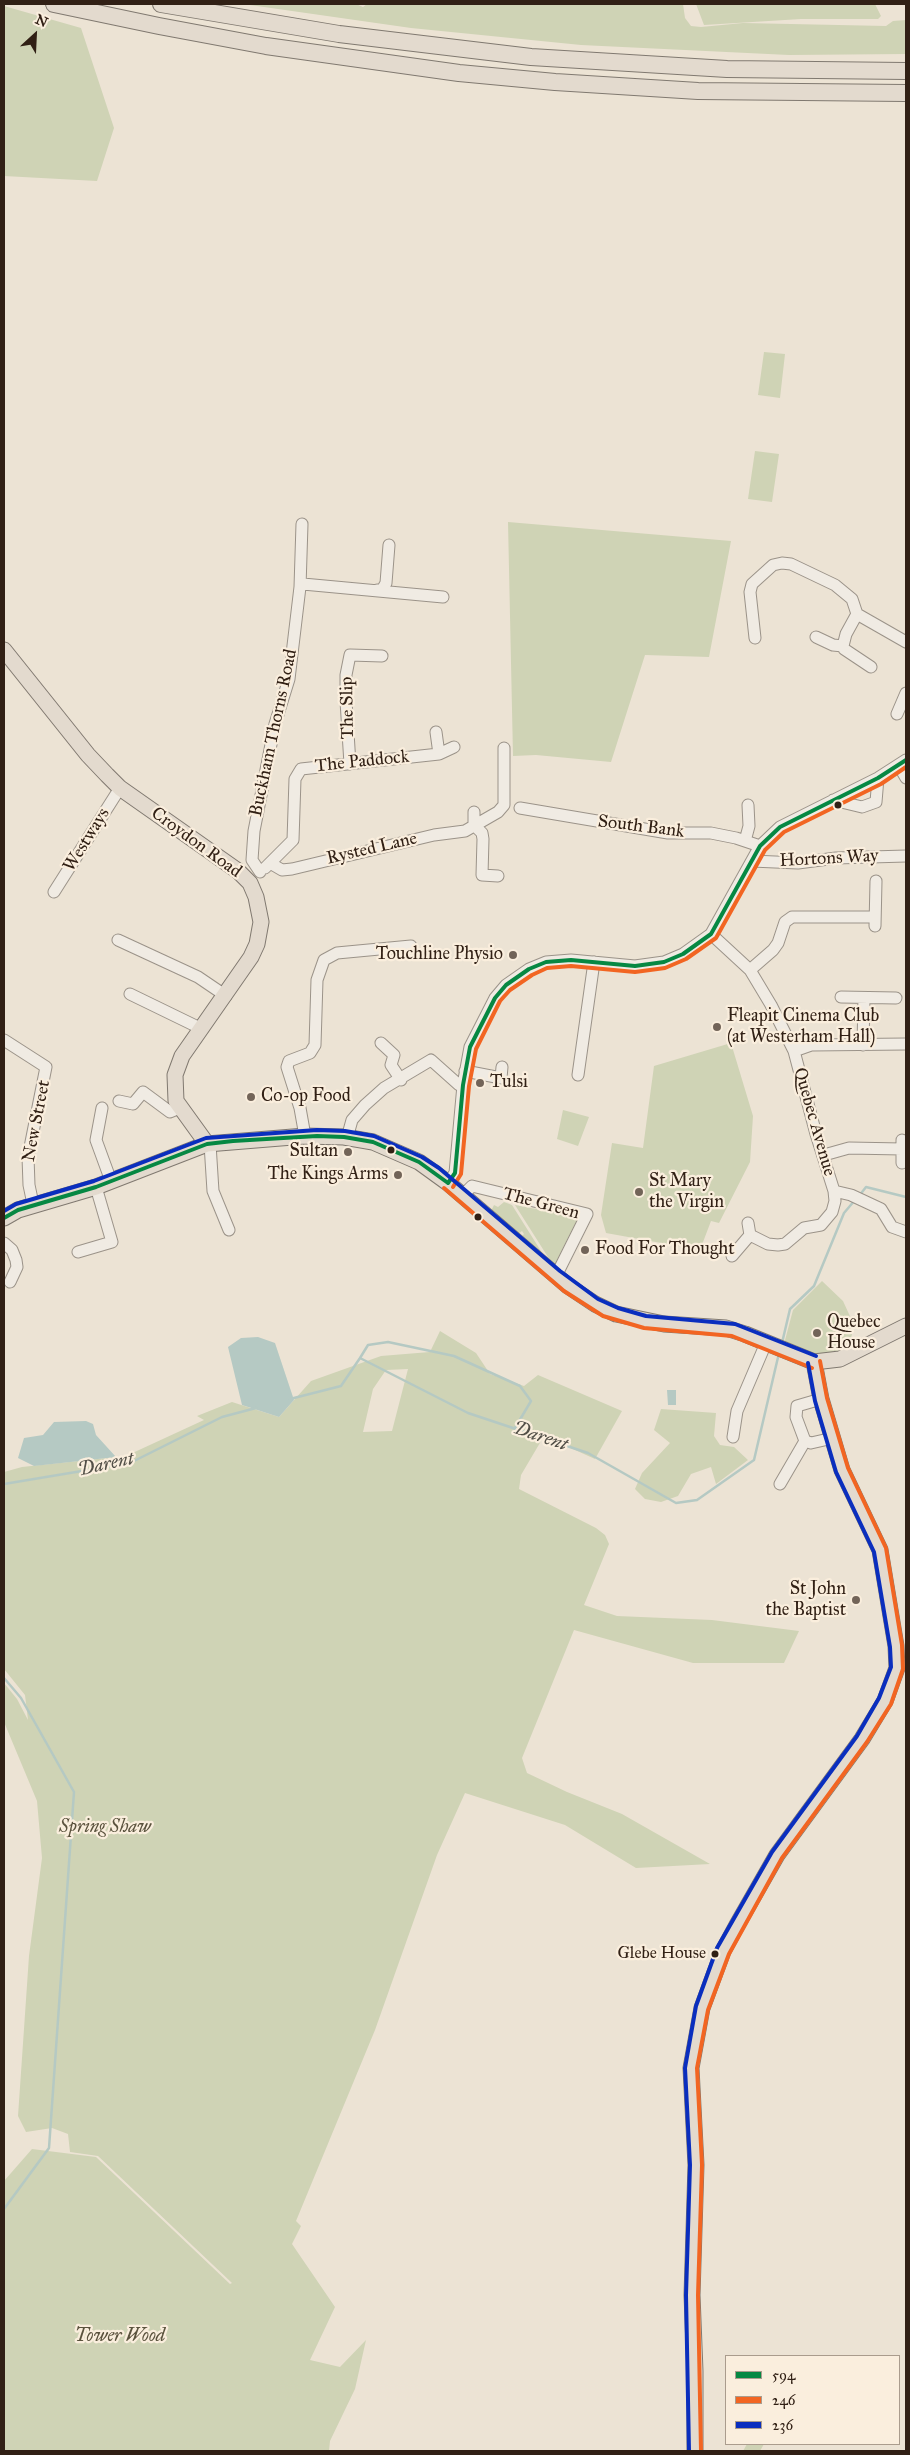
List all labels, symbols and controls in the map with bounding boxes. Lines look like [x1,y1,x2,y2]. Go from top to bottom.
north arrow [10,10,60,60]
text: N [33,11,51,31]
street label: Buckham Thorns Road [246,647,302,819]
street label: The Slip [337,676,359,740]
street label: The Paddock [314,746,410,778]
unlabelled marker [833,800,843,810]
street label: Croydon Road [147,803,245,883]
street label: Westways [59,804,115,876]
street label: South Bank [597,811,685,843]
street label: Rysted Lane [325,828,419,870]
street label: Hortons Way [779,846,879,872]
place label: Touchline Physio [376,944,503,966]
marker: Touchline Physio [507,949,519,961]
place label: Fleapit Cinema Club (at Westerham Hall) [727,1006,879,1048]
marker: Fleapit Cinema Club (at Westerham Hall) [711,1021,723,1033]
street label: Quebec Avenue [788,1065,840,1179]
place label: Tulsi [490,1072,528,1094]
marker: Tulsi [474,1077,486,1089]
street label: New Street [18,1078,56,1164]
place label: Co-op Food [261,1086,351,1108]
marker: Co-op Food [245,1091,257,1103]
place label: Sultan [290,1141,338,1163]
unlabelled marker [386,1145,396,1155]
marker: Sultan [342,1146,354,1158]
place label: The Kings Arms [267,1164,388,1186]
marker: The Kings Arms [392,1169,404,1181]
place label: St Mary the Virgin [649,1171,724,1214]
street label: The Green [500,1183,582,1225]
marker: St Mary the Virgin [633,1186,645,1198]
unlabelled marker [473,1212,483,1222]
place label: Food For Thought [595,1239,735,1261]
marker: Food For Thought [579,1244,591,1256]
place label: Quebec House [827,1312,881,1355]
marker: Quebec House [811,1327,823,1339]
water label: Darent [510,1417,570,1457]
water label: Darent [76,1448,136,1482]
place label: St John the Baptist [766,1579,846,1622]
marker: St John the Baptist [850,1594,862,1606]
park label: Spring Shaw [59,1817,151,1839]
place label: Glebe House [617,1944,706,1964]
marker: Glebe House [710,1949,720,1959]
park label: Tower Wood [75,2326,165,2348]
legend [725,2355,900,2445]
text: 594 [772,2366,795,2384]
text: 246 [772,2391,795,2409]
text: 236 [772,2416,793,2434]

